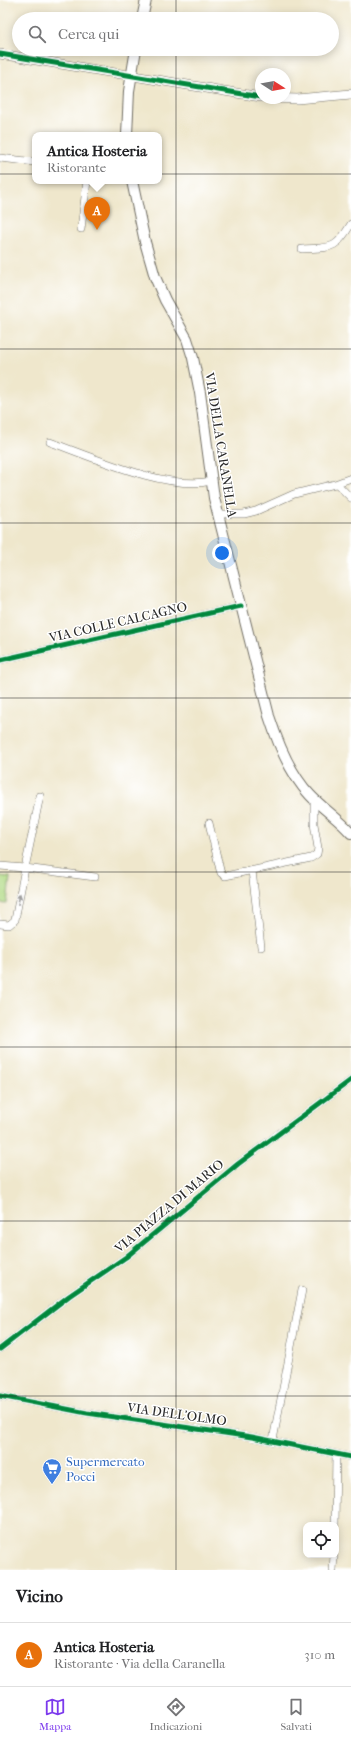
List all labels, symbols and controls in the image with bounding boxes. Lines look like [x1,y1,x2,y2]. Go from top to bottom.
search box [12,12,339,56]
icon: search [26,23,48,45]
text: Cerca qui [58,25,119,43]
north arrow [255,68,291,104]
popup [32,132,162,184]
text: Antica Hosteria [47,142,147,160]
text: Ristorante [47,160,106,175]
pin: A [84,197,110,230]
street label: VIA DELLA CARANELLA [202,370,240,519]
your location [212,543,232,563]
street label: VIA COLLE CALCAGNO [47,599,188,645]
one-way arrow [17,893,23,905]
street label: VIA PIAZZA DI MARIO [111,1156,226,1257]
street label: VIA DELL'OLMO [125,1399,228,1428]
place label: Supermercato Pocci [66,1454,145,1484]
supermarket icon: Supermercato Pocci [41,1457,63,1485]
map controls [303,1522,339,1558]
button: locate [303,1522,339,1558]
text: Vicino [16,1586,63,1606]
text: Antica Hosteria [54,1638,154,1656]
text: A [25,1647,33,1662]
text: 310 m [304,1647,335,1662]
text: Ristorante · Via della Caranella [54,1656,225,1671]
tab: Mappa [39,1696,71,1733]
tab: Indicazioni [149,1696,202,1733]
tab: Salvati [281,1696,312,1733]

